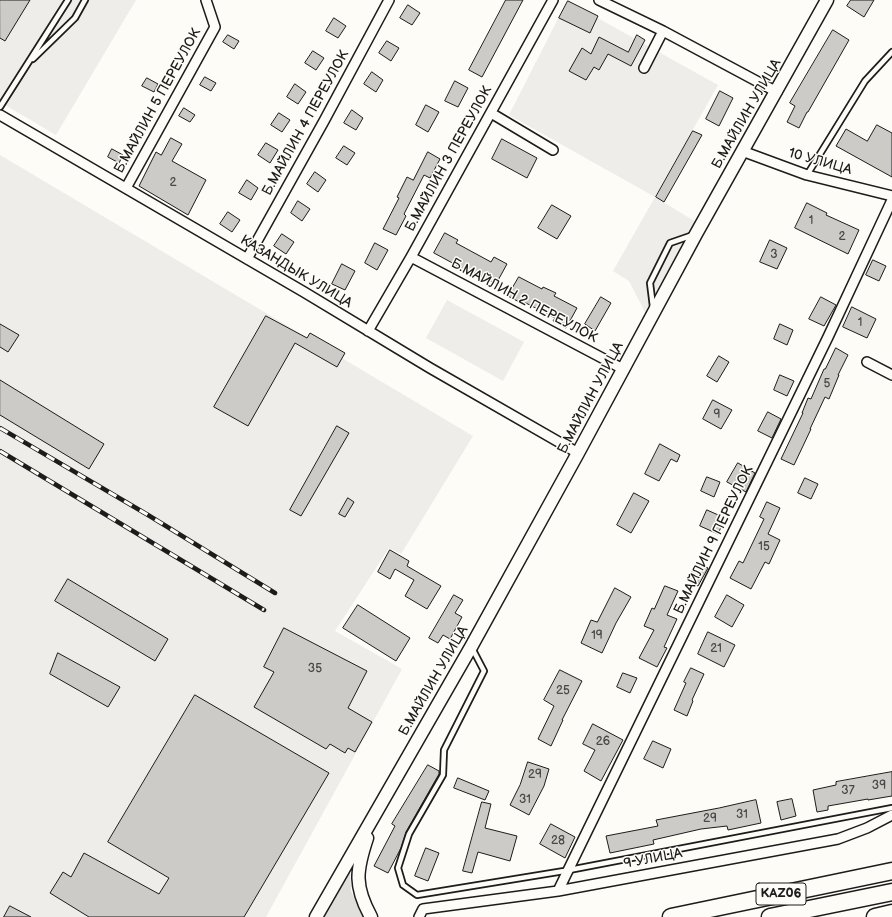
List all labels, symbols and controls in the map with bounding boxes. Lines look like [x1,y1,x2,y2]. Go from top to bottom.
street label: Б.МАЙЛИН 5 ПЕРЕУЛОК [111,26,205,176]
street label: Б.МАЙЛИН 4 ПЕРЕУЛОК [259,47,353,199]
street label: Б.МАЙЛИН УЛИЦА [709,56,785,172]
street label: Б.МАЙЛИН 3 ПЕРЕУЛОК [402,83,496,235]
street label: 10 УЛИЦА [786,145,854,179]
house number: 2 [169,176,177,190]
house number: 1 [809,214,813,228]
house number: 2 [838,230,846,244]
street label: КАЗАНДЫК УЛИЦА [237,232,355,312]
house number: 3 [770,248,778,262]
street label: Б.МАЙЛИН 2 ПЕРЕУЛОК [448,255,600,347]
house number: 1 [858,316,862,330]
street label: Б.МАЙЛИН УЛИЦА [554,339,628,457]
house number: 5 [824,377,830,391]
house number: 9 [714,408,720,422]
street label: Б.МАЙЛИН 9 ПЕРЕУЛОК [671,463,757,617]
house number: 15 [758,540,770,554]
street label: Б.МАЙЛИН УЛИЦА [396,623,472,739]
house number: 19 [591,629,603,643]
house number: 21 [710,642,722,656]
house number: 35 [308,662,322,676]
house number: 25 [556,684,570,698]
house number: 26 [596,735,610,749]
house number: 29 [528,768,542,782]
house number: 39 [872,779,886,793]
house number: 37 [841,784,855,798]
house number: 31 [519,793,531,807]
house number: 31 [736,808,748,822]
house number: 29 [703,812,717,826]
house number: 28 [551,834,565,848]
street label: 9 УЛИЦА [622,845,684,873]
road number: KАZ06 [756,883,806,905]

